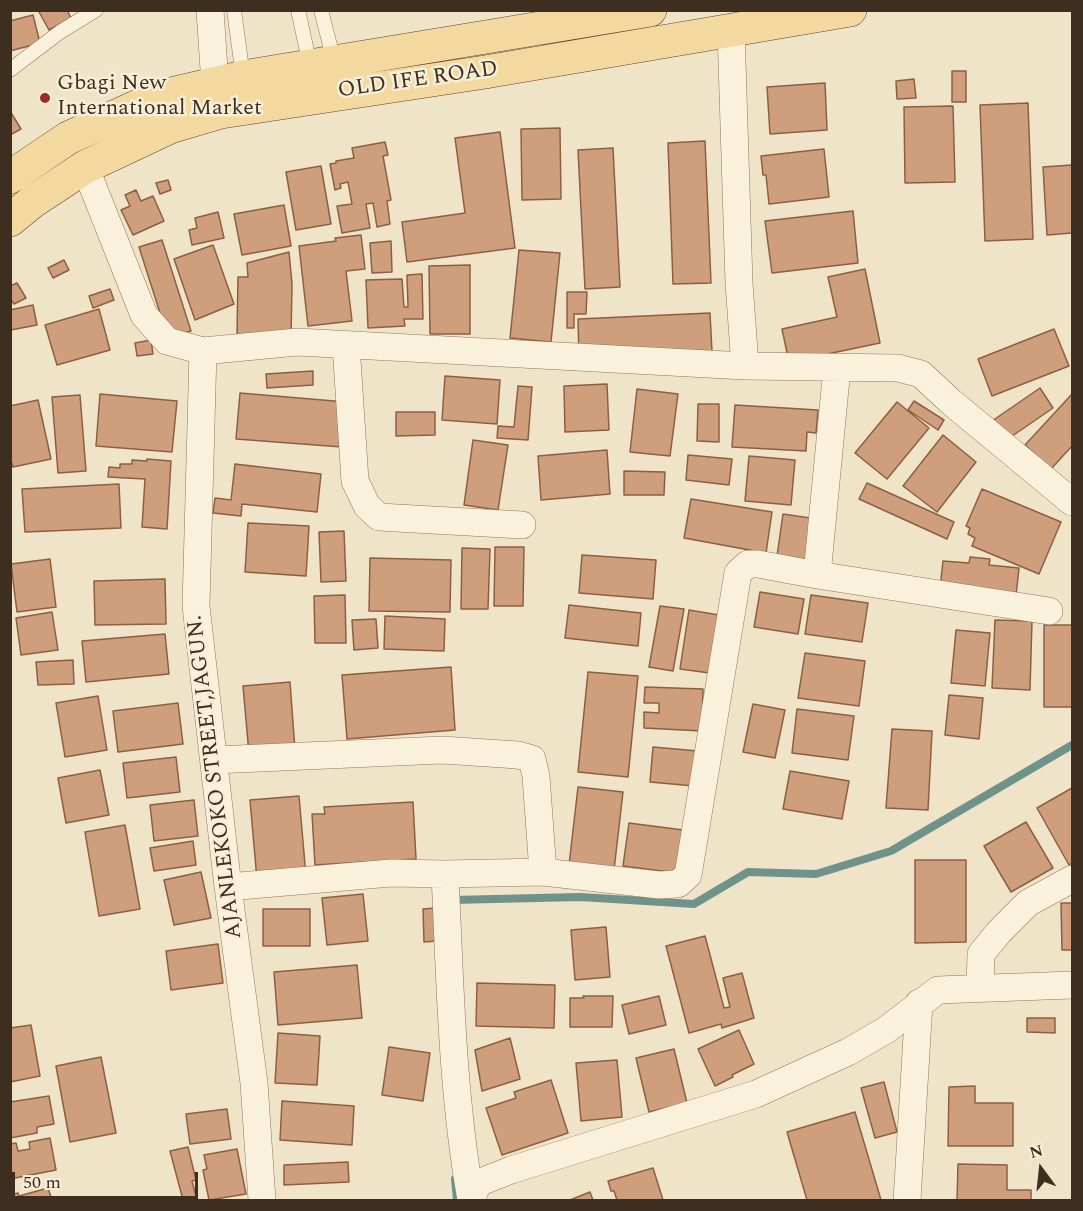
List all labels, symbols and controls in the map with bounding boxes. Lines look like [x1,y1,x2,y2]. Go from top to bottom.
street label: OLD IFE ROAD [336,57,500,105]
place label: Gbagi New International Market [57,72,262,124]
marker: Gbagi New International Market [38,91,52,105]
street label: AJANLEKOKO STREET,JAGUN. [183,614,249,940]
text: N [1027,1138,1046,1165]
north arrow [1011,1139,1071,1199]
scale bar [15,1160,201,1198]
text: 50 m [23,1169,61,1196]

